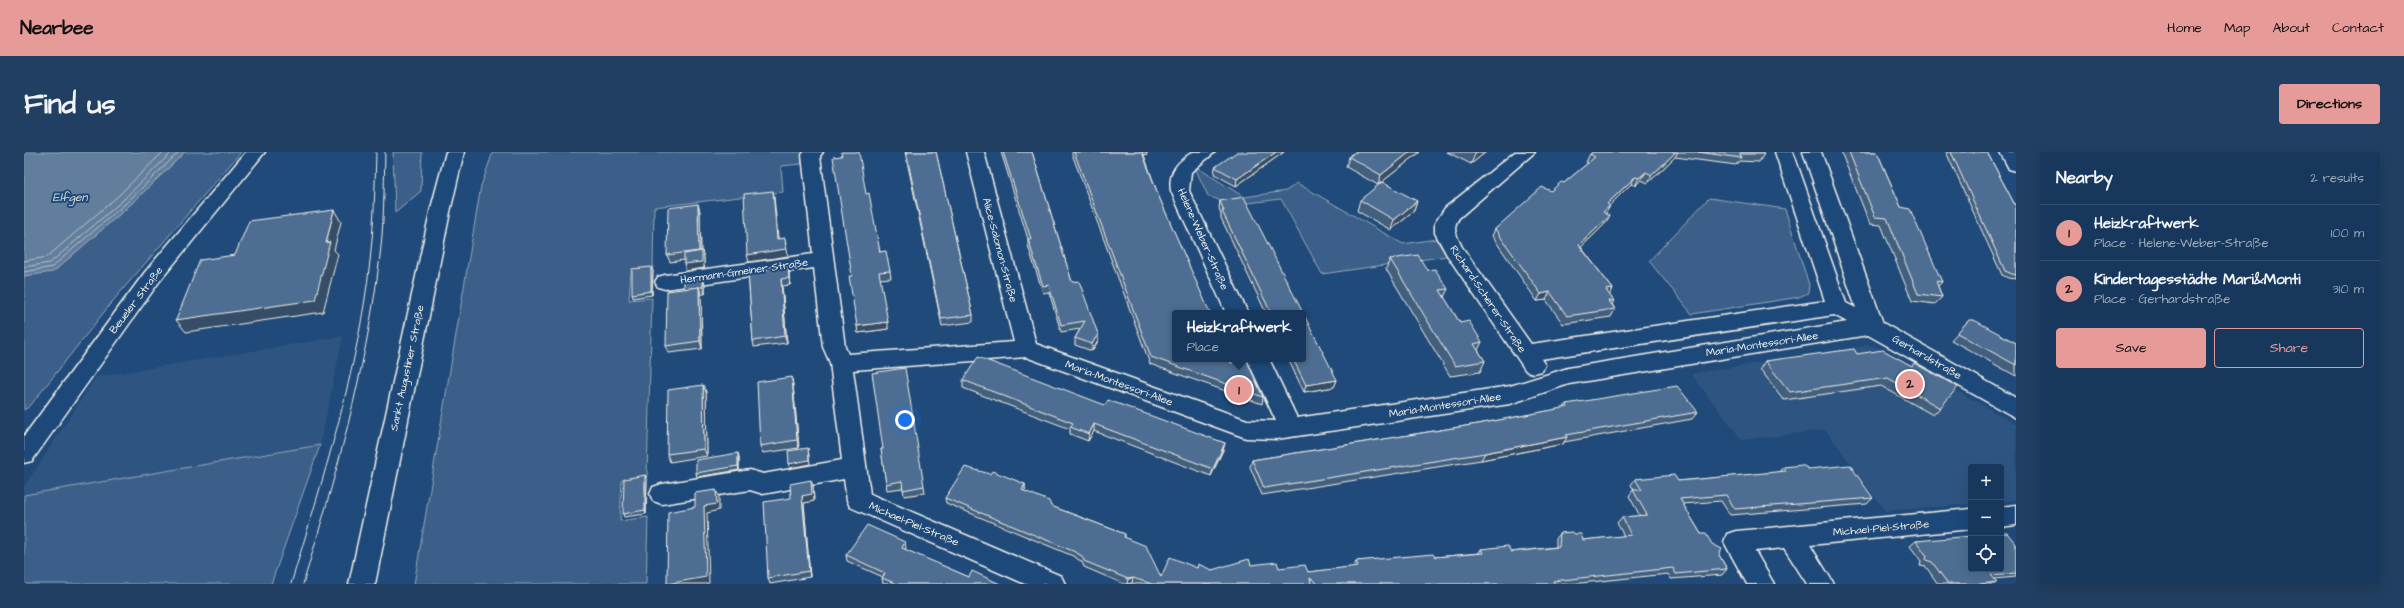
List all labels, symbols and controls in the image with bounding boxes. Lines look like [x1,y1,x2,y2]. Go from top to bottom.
text: Nearbee [20,15,94,42]
text: Home [2167,18,2202,38]
text: Map [2224,18,2250,38]
text: About [2272,18,2310,38]
text: Contact [2332,18,2384,38]
button: Directions [2279,84,2380,124]
text: Find us [24,85,115,124]
text: Nearby [2056,166,2113,190]
text: 2 results [2310,169,2364,187]
street label: Helene-Weber-Straße [1174,186,1232,292]
water label: Elfgen [53,189,88,207]
street label: Alice-Salomon-Straße [979,196,1021,304]
text: Heizkraftwerk [2094,213,2199,234]
text: 1 [2068,224,2070,242]
text: 100 m [2331,224,2364,242]
text: Place · Helene-Weber-Straße [2094,234,2268,252]
street label: Richard-Scherer-Straße [1446,242,1530,356]
street label: Hermann-Gmeiner-Straße [679,255,809,287]
street label: Beueler Straße [106,263,166,337]
text: Kindertagesstädte Mari&Monti [2094,269,2300,290]
text: 2 [2065,280,2073,298]
text: 310 m [2332,280,2364,298]
text: Place · Gerhardstraße [2094,290,2230,308]
street label: Sankt Augustiner Straße [386,304,429,432]
popup [1172,310,1306,362]
text: Heizkraftwerk [1187,317,1291,338]
street label: Maria-Montessori-Allee [1705,328,1819,360]
button: Save [2056,328,2206,368]
button: Share [2214,328,2364,368]
street label: Gerhardstraße [1890,331,1964,383]
text: Place [1187,338,1219,356]
street label: Maria-Montessori-Allee [1063,357,1175,409]
pin: 2 [1897,369,1923,399]
pin: 1 [1226,375,1252,405]
street label: Maria-Montessori-Allee [1388,389,1502,421]
your location [895,410,915,430]
map controls [1968,464,2004,572]
button: + [1968,464,2004,500]
street label: Michael-Piel-Straße [867,498,961,550]
button: − [1968,500,2004,536]
street label: Michael-Piel-Straße [1832,516,1930,540]
button: locate [1968,536,2004,572]

